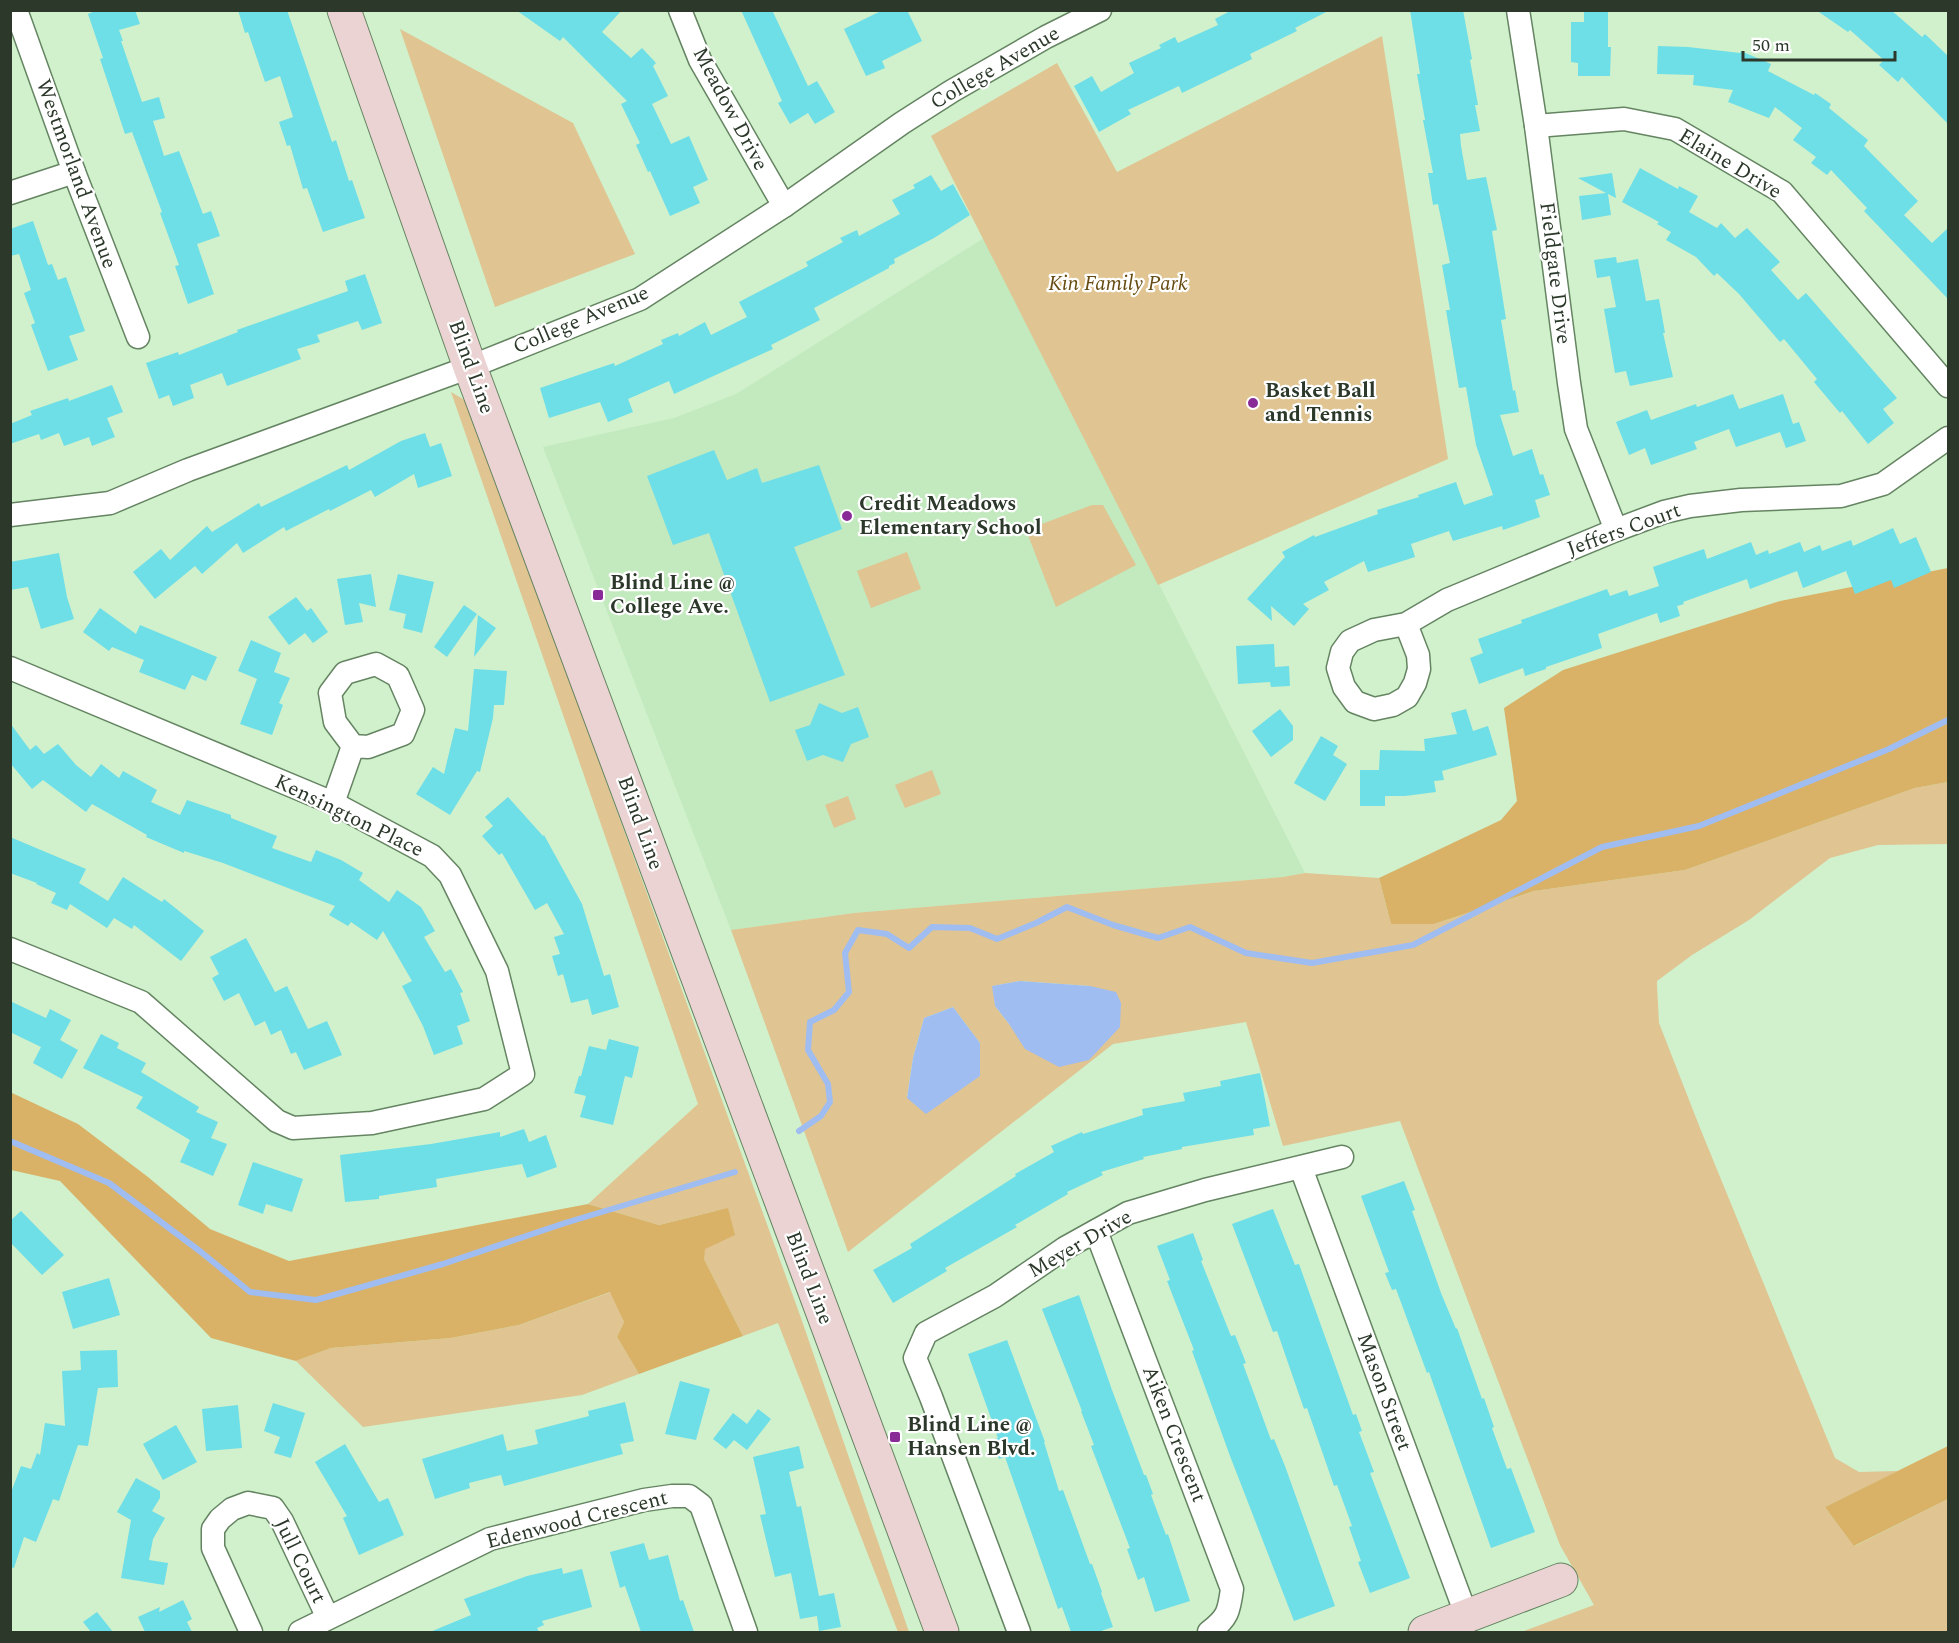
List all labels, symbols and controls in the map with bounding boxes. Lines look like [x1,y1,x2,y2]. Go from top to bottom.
street label: College Avenue [924,18,1066,118]
scale bar [1743,24,1894,62]
text: 50 m [1752,32,1790,59]
street label: Meadow Drive [684,41,776,177]
street label: Westmorland Avenue [27,75,125,273]
street label: Elaine Drive [1672,120,1788,208]
street label: Fieldgate Drive [1530,200,1580,346]
park label: Kin Family Park [1048,268,1188,300]
street label: College Avenue [508,277,654,363]
street label: Blind Line [439,316,503,418]
place label: Basket Ball and Tennis [1265,375,1376,431]
marker: Basket Ball and Tennis [1246,396,1260,410]
place label: Credit Meadows Elementary School [859,488,1042,544]
street label: Jeffers Court [1562,495,1686,565]
marker: Credit Meadows Elementary School [840,509,854,523]
place label: Blind Line @ College Ave. [610,567,735,623]
marker: Blind Line @ College Ave. [591,588,605,602]
street label: Kensington Place [269,766,429,866]
street label: Blind Line [608,772,672,874]
street label: Meyer Drive [1022,1201,1138,1287]
street label: Blind Line [777,1227,841,1329]
street label: Mason Street [1348,1329,1420,1455]
street label: Aiken Crescent [1133,1361,1215,1507]
place label: Blind Line @ Hansen Blvd. [907,1409,1036,1465]
marker: Blind Line @ Hansen Blvd. [888,1430,902,1444]
street label: Edenwood Crescent [483,1482,671,1558]
street label: Jull Court [266,1513,334,1609]

